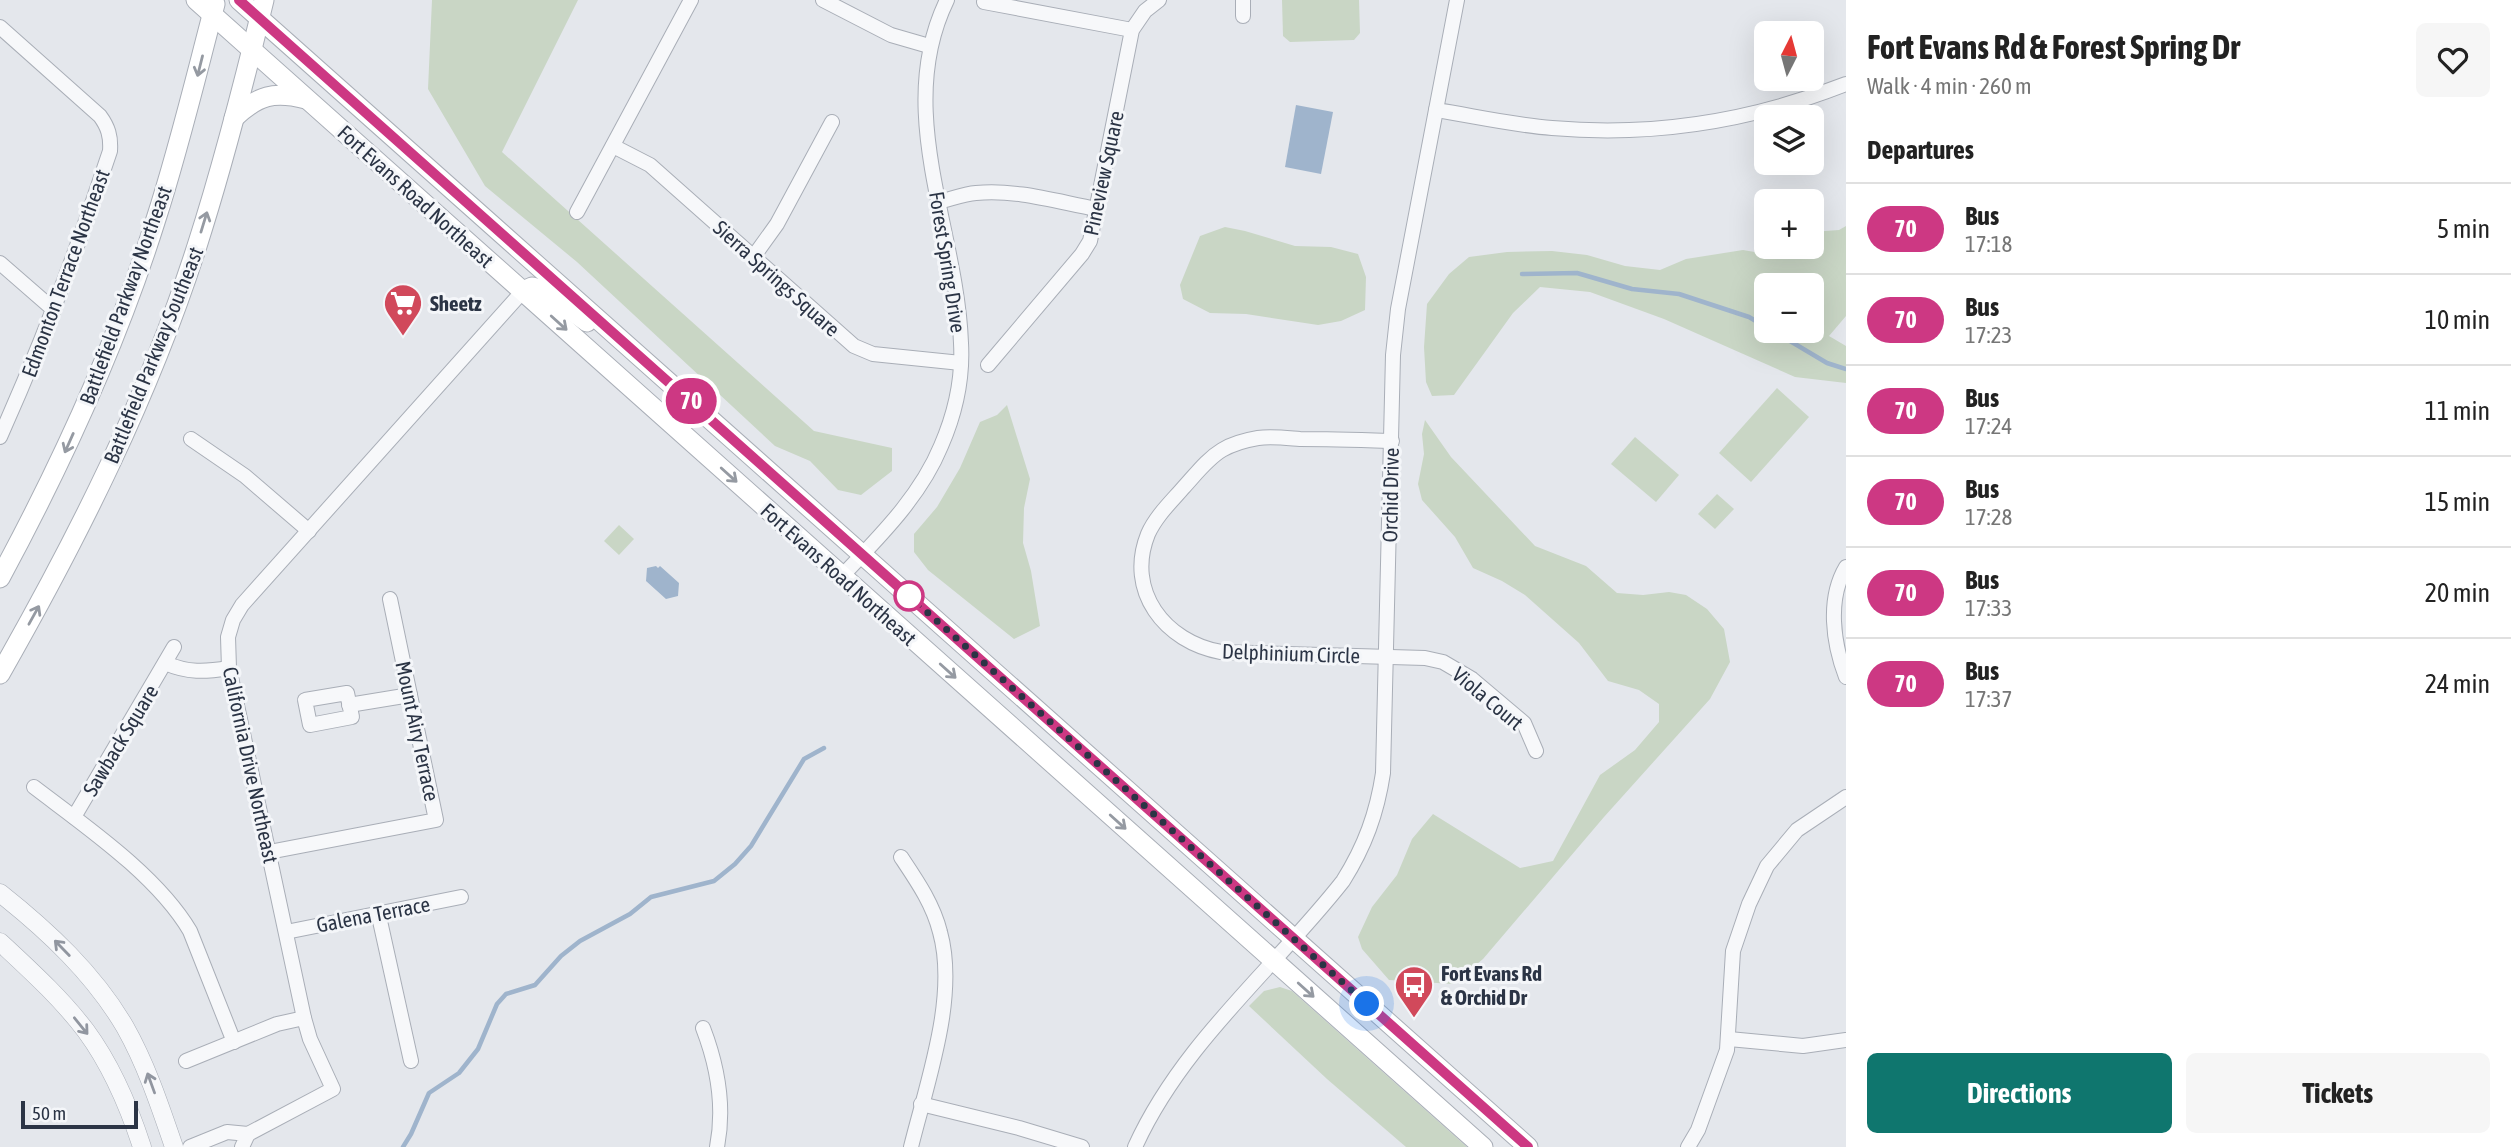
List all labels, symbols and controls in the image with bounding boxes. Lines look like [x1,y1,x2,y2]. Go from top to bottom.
north arrow [1754,21,1824,91]
map controls [1754,21,1824,343]
button: heart [2416,23,2490,97]
text: Fort Evans Rd & Forest Spring Dr [1867,28,2240,66]
one-way arrow [193,54,206,77]
text: Walk · 4 min · 260 m [1867,73,2031,99]
button: layers [1754,105,1824,175]
street label: Pineview Square [1078,108,1128,238]
street label: Fort Evans Road Northeast [333,120,499,272]
text: Departures [1867,135,1974,165]
street label: Edmonton Terrace Northeast [16,166,114,380]
street label: Battlefield Parkway Northeast [74,182,176,408]
button: + [1754,189,1824,259]
street label: Forest Spring Drive [925,190,971,334]
text: Bus [1965,201,1999,231]
one-way arrow [199,212,212,234]
text: 5 min [2437,214,2490,244]
street label: Sierra Springs Square [709,215,845,341]
text: 70 [1894,215,1917,242]
text: 17:18 [1965,231,2012,257]
street label: Battlefield Parkway Southeast [98,243,208,467]
button: − [1754,273,1824,343]
supermarket icon: Sheetz [382,282,424,337]
place label: Sheetz [430,291,482,315]
text: Bus [1965,292,1999,322]
text: 10 min [2425,305,2490,335]
text: 70 [1894,306,1917,333]
one-way arrow [550,315,567,332]
text: 17:23 [1965,322,2012,348]
line badge: 70 [660,378,722,424]
text: Bus [1965,383,1999,413]
text: 70 [680,387,702,414]
text: 11 min [2425,396,2490,426]
text: 70 [1894,397,1917,424]
text: 17:24 [1965,413,2012,439]
one-way arrow [62,431,75,453]
street label: Orchid Drive [1377,447,1403,543]
one-way arrow [720,467,738,483]
text: Bus [1965,474,1999,504]
text: 15 min [2425,487,2490,517]
text: 70 [1894,488,1917,515]
street label: Fort Evans Road Northeast [756,498,922,650]
text: 17:28 [1965,504,2012,530]
text: Bus [1965,565,1999,595]
text: 20 min [2425,578,2490,608]
text: 70 [1894,579,1917,606]
unlabelled marker [894,581,924,611]
text: 17:33 [1965,595,2012,621]
one-way arrow [27,605,41,625]
street label: Delphinium Circle [1222,639,1360,667]
text: Bus [1965,656,1999,686]
street label: Mount Airy Terrace [391,659,445,803]
one-way arrow [939,662,956,679]
street label: Viola Court [1448,662,1528,734]
street label: California Drive Northeast [218,665,284,865]
text: 24 min [2425,669,2490,699]
text: 70 [1894,670,1917,697]
street label: Sawback Square [77,680,163,800]
text: 17:37 [1965,686,2012,712]
one-way arrow [1109,814,1127,830]
street label: Galena Terrace [314,891,432,937]
one-way arrow [54,939,71,956]
place label: Fort Evans Rd & Orchid Dr [1441,961,1542,1009]
bus stop icon: Fort Evans Rd & Orchid Dr [1393,964,1435,1019]
one-way arrow [1297,981,1314,998]
your location [1349,986,1384,1021]
one-way arrow [74,1016,89,1034]
button: Directions [1867,1053,2172,1133]
button: Tickets [2186,1053,2490,1133]
one-way arrow [143,1072,156,1094]
scale bar [21,1098,138,1130]
text: 50 m [32,1102,66,1124]

